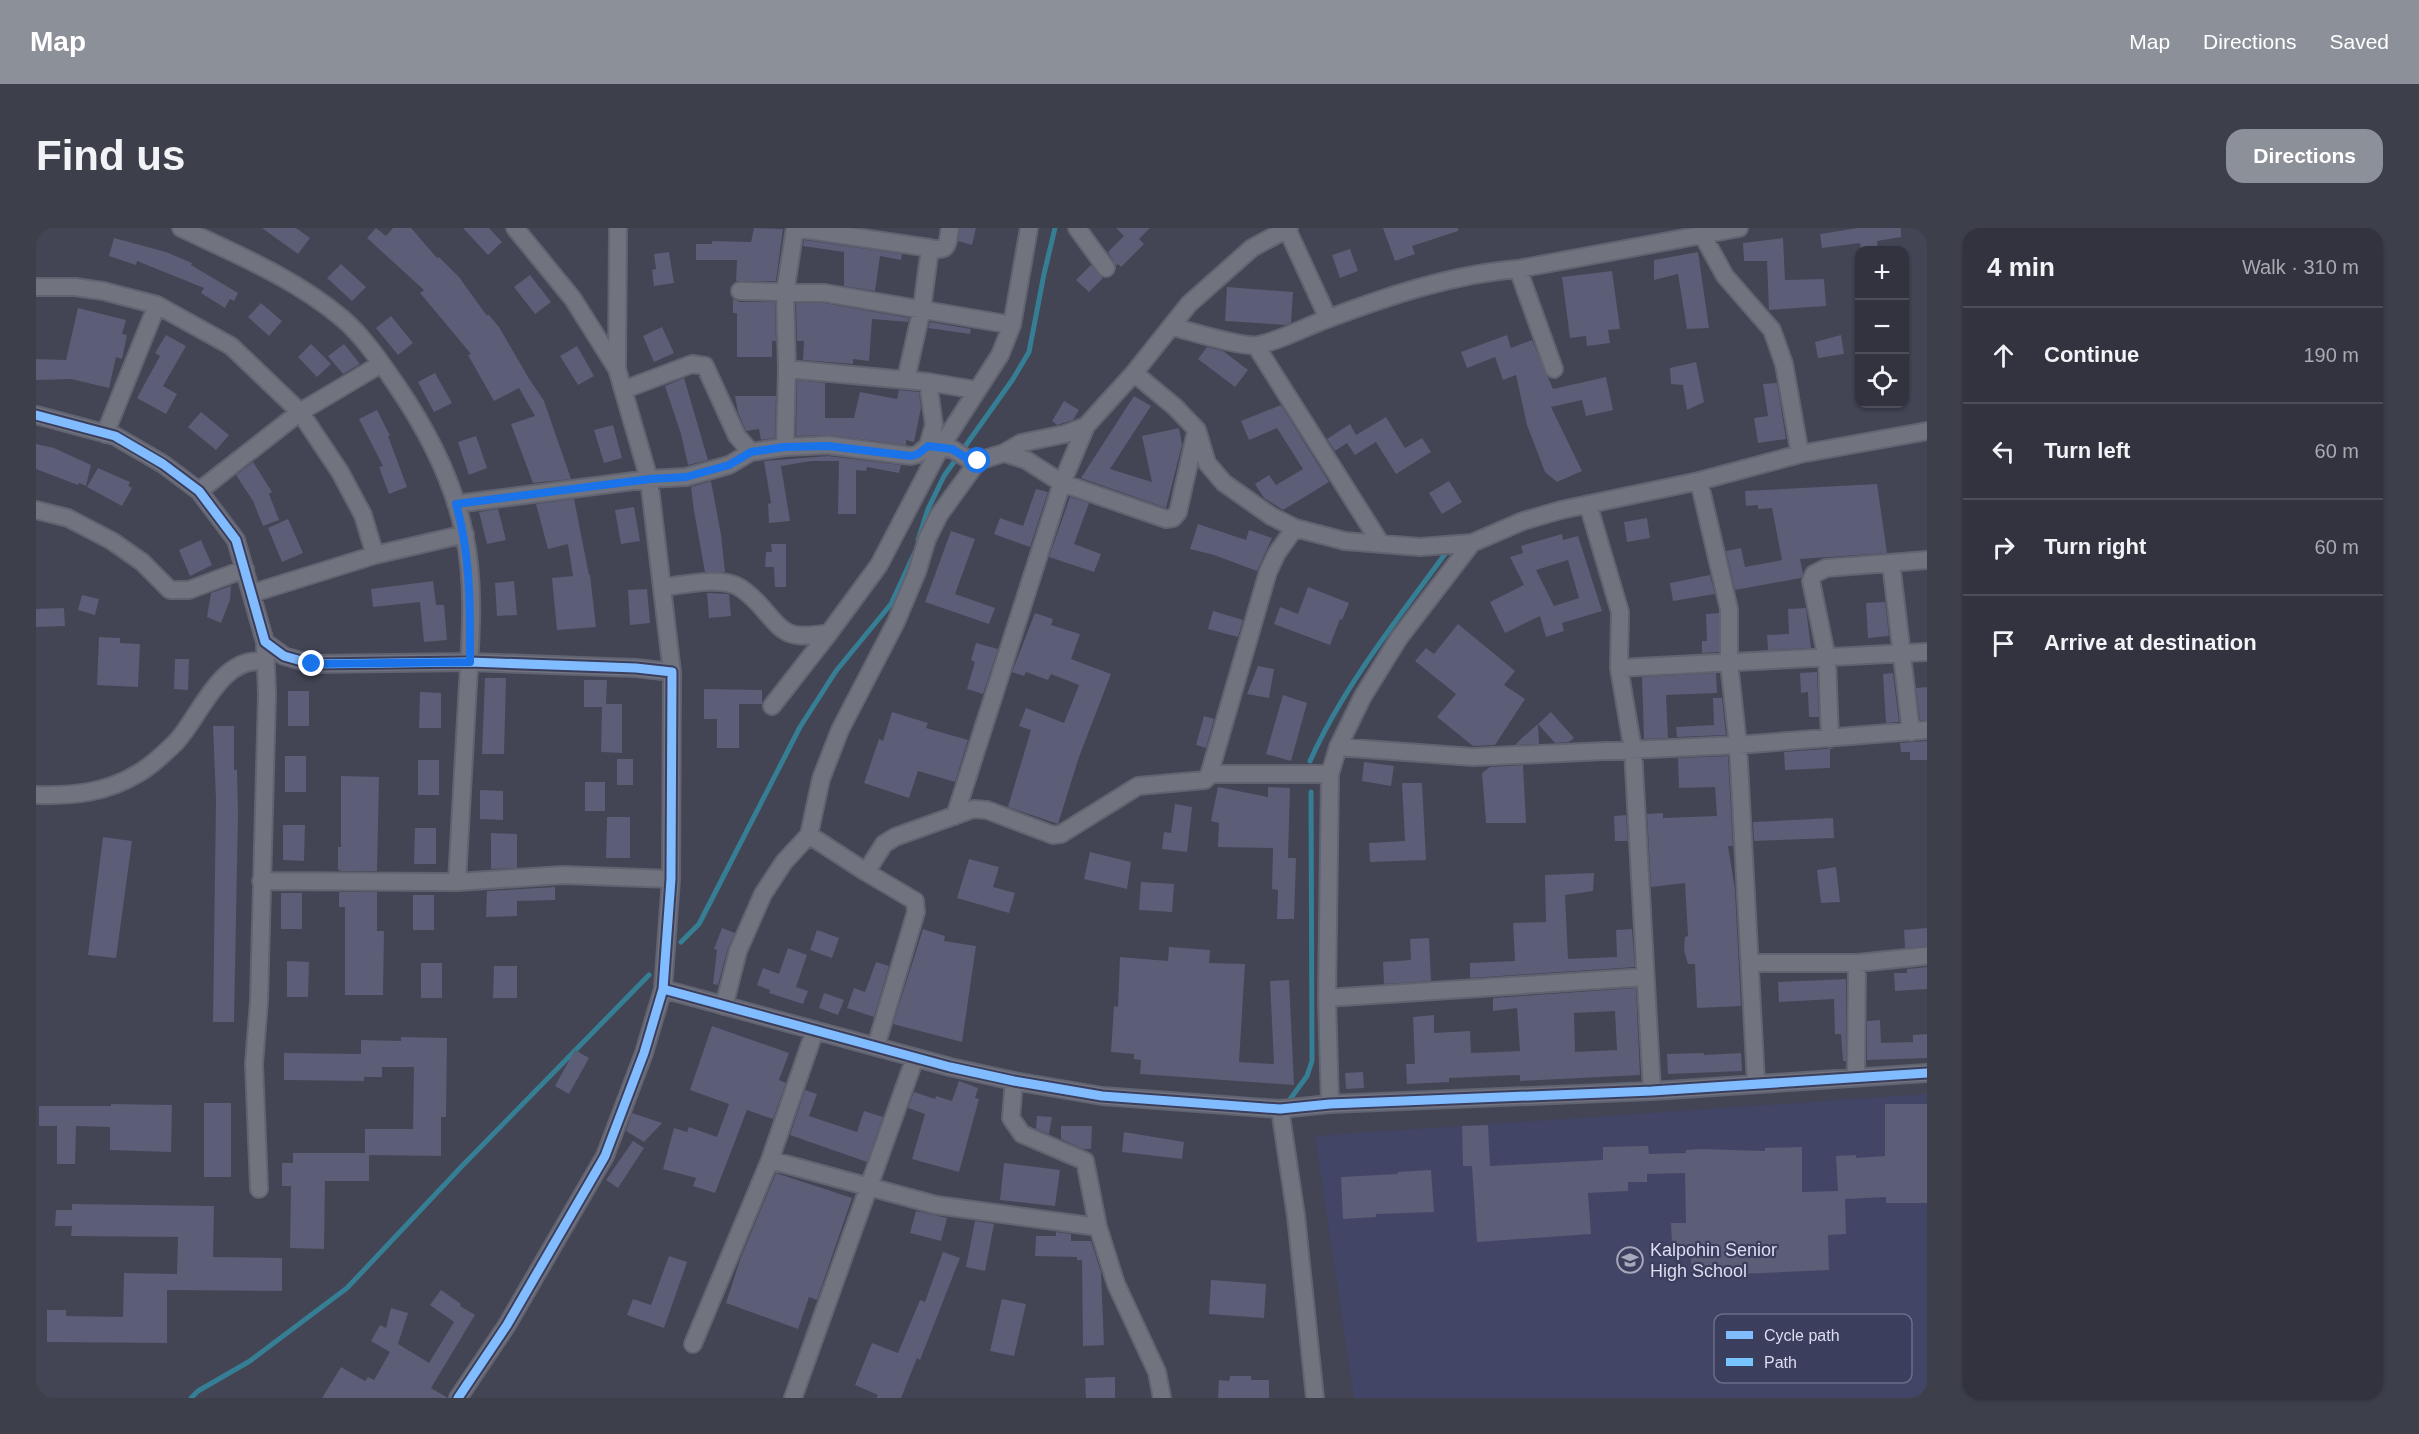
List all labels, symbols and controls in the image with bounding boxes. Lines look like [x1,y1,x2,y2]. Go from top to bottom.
text: Map [30,26,86,57]
text: Map [2129,30,2170,53]
text: Directions [2203,30,2296,53]
text: Saved [2329,30,2389,53]
button: Directions [2226,129,2383,183]
text: Find us [36,132,185,179]
map controls [1855,246,1909,408]
button: + [1855,246,1909,300]
text: 4 min [1987,252,2055,282]
text: Walk · 310 m [2242,256,2359,278]
button: − [1855,300,1909,354]
icon: ahead [1987,339,2020,372]
text: Continue [2044,342,2139,367]
text: 190 m [2303,344,2359,366]
button: locate [1855,354,1909,408]
icon: left [1987,435,2020,468]
text: Turn left [2044,438,2130,463]
text: 60 m [2315,440,2359,462]
route start [964,447,990,473]
icon: right [1987,531,2020,564]
text: Turn right [2044,534,2146,559]
text: 60 m [2315,536,2359,558]
icon: arrive [1987,627,2020,660]
text: Arrive at destination [2044,630,2257,655]
route end [298,650,324,676]
place label: Kalpohin Senior High School [1650,1240,1777,1281]
school or university icon: Kalpohin Senior High School [1615,1245,1645,1275]
legend [1714,1314,1912,1383]
text: Cycle path [1764,1327,1840,1344]
text: Path [1764,1354,1797,1371]

